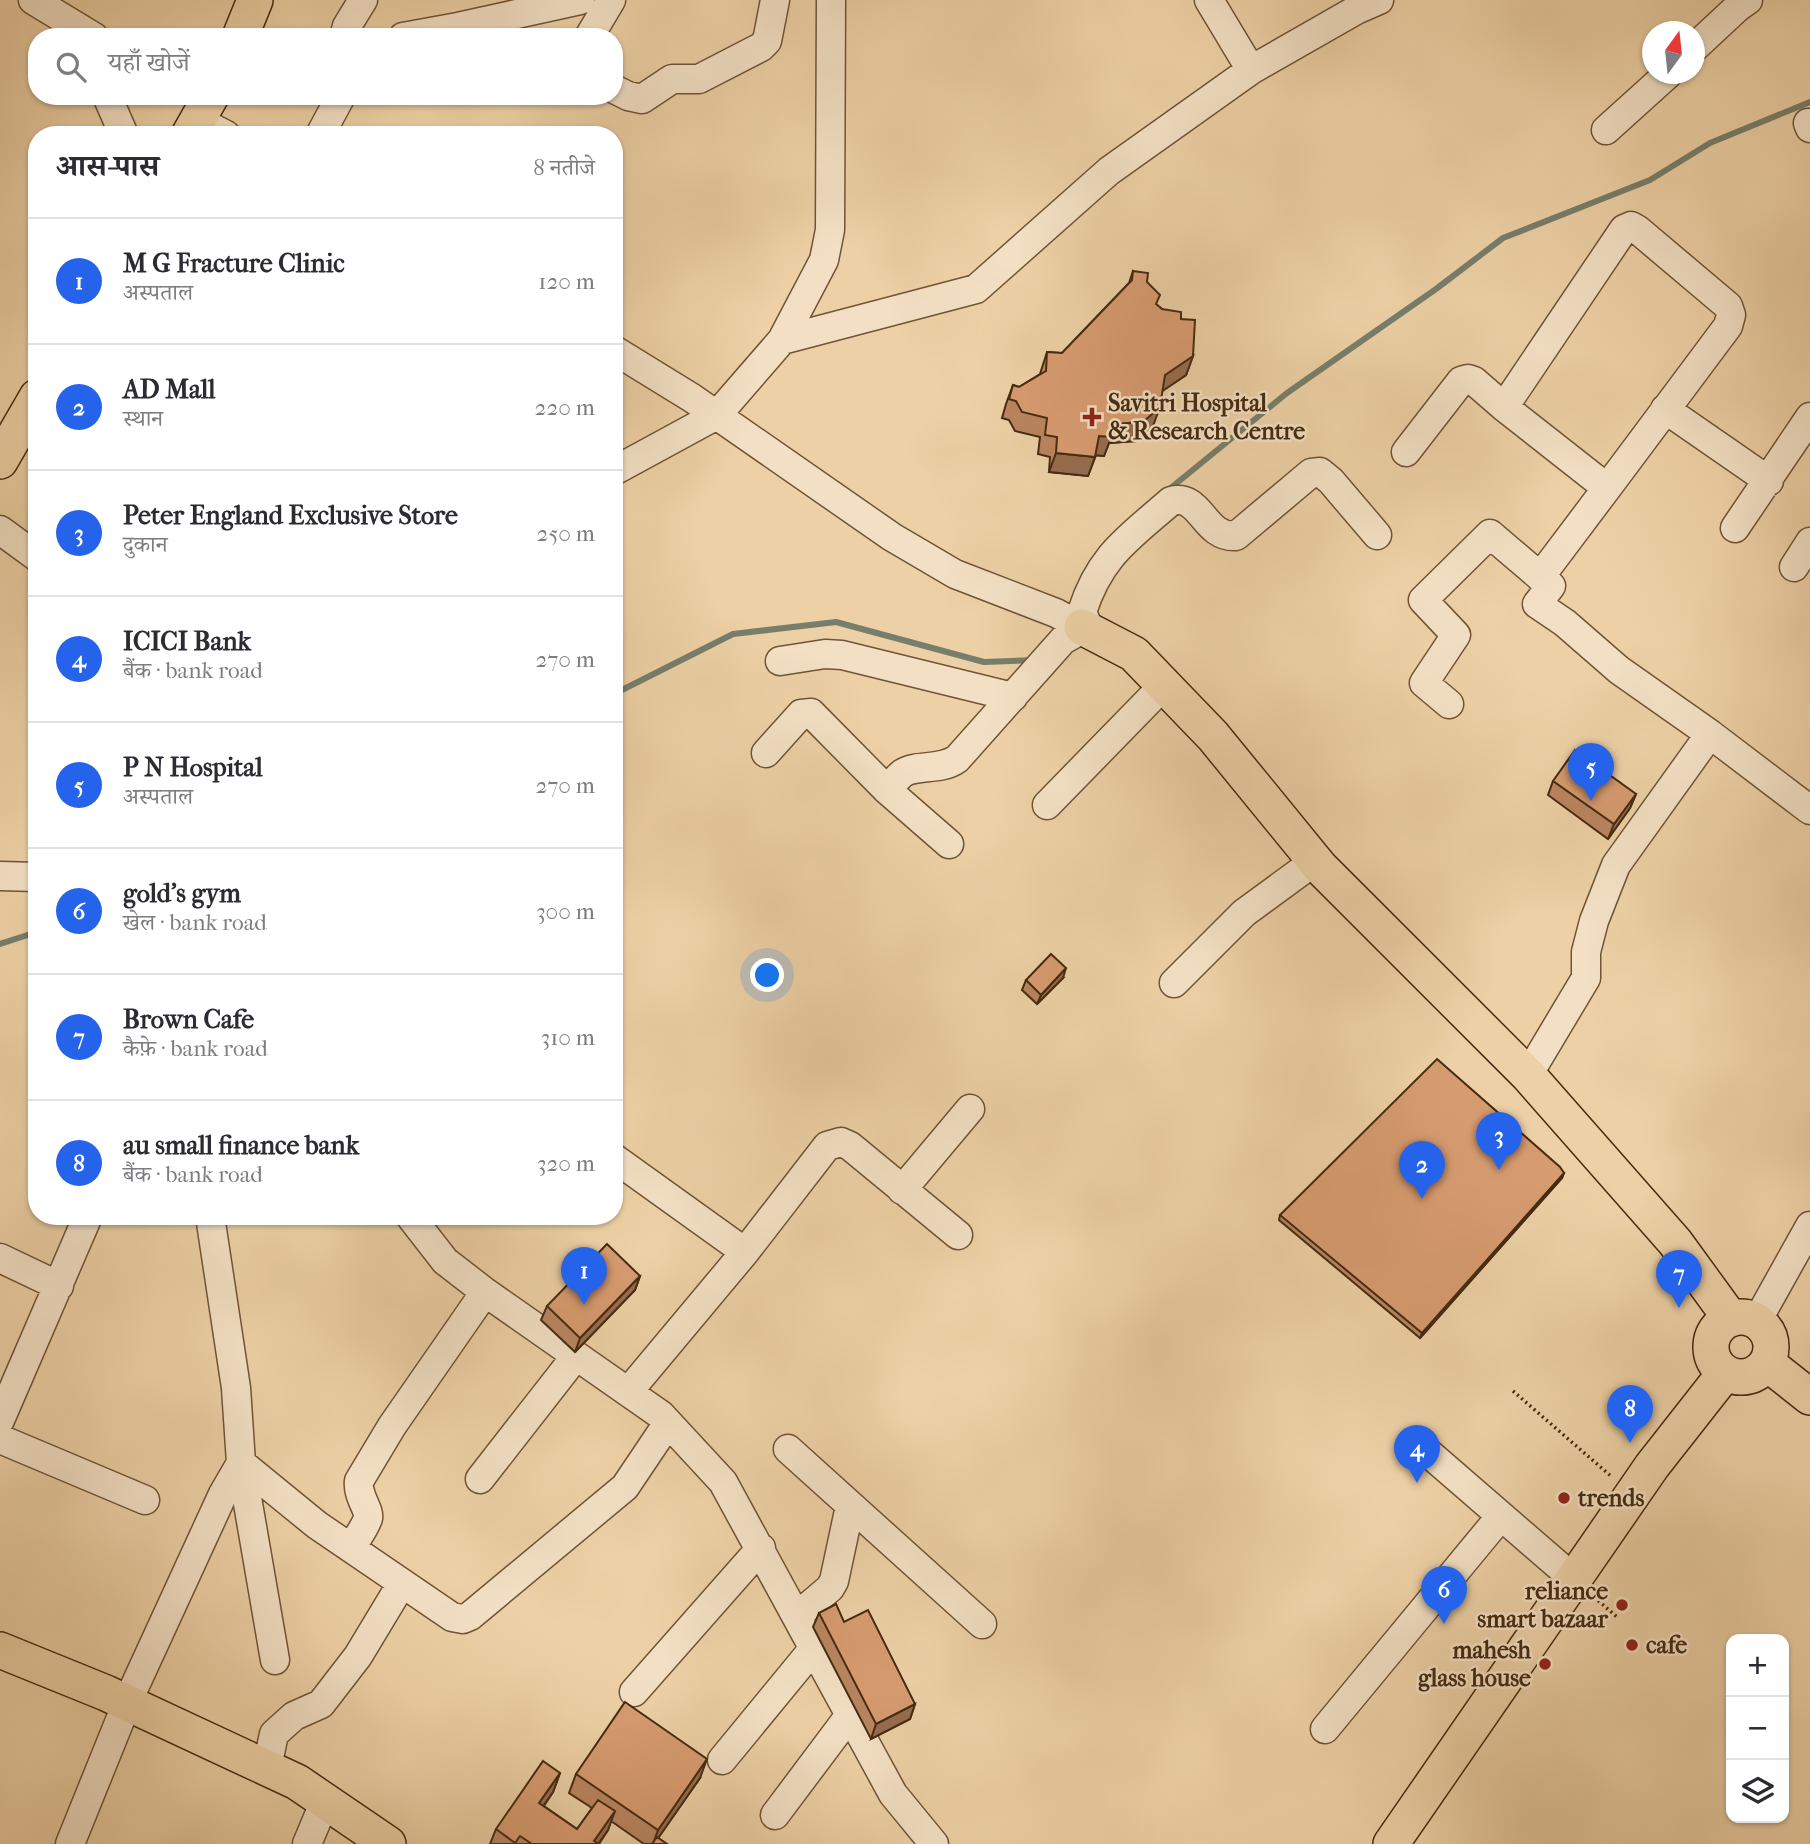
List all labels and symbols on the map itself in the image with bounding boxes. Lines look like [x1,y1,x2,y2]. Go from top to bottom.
north arrow [1642,21,1705,84]
place label: Savitri Hospital & Research Centre [1108,389,1305,445]
marker: Savitri Hospital & Research Centre [1082,407,1102,427]
pin: 5 [1568,743,1614,801]
your location [750,958,784,992]
pin: 3 [1476,1112,1522,1170]
pin: 2 [1399,1141,1445,1199]
pin: 1 [561,1247,607,1305]
pin: 7 [1656,1250,1702,1308]
pin: 8 [1607,1385,1653,1443]
pin: 4 [1394,1425,1440,1483]
place label: trends [1577,1484,1644,1512]
marker: trends [1556,1490,1572,1506]
pin: 6 [1421,1566,1467,1624]
place label: reliance smart bazaar [1477,1577,1609,1633]
marker: reliance smart bazaar [1614,1597,1630,1613]
place label: cafe [1646,1631,1687,1659]
place label: mahesh glass house [1418,1636,1532,1692]
marker: cafe [1624,1637,1640,1653]
marker: mahesh glass house [1537,1656,1553,1672]

